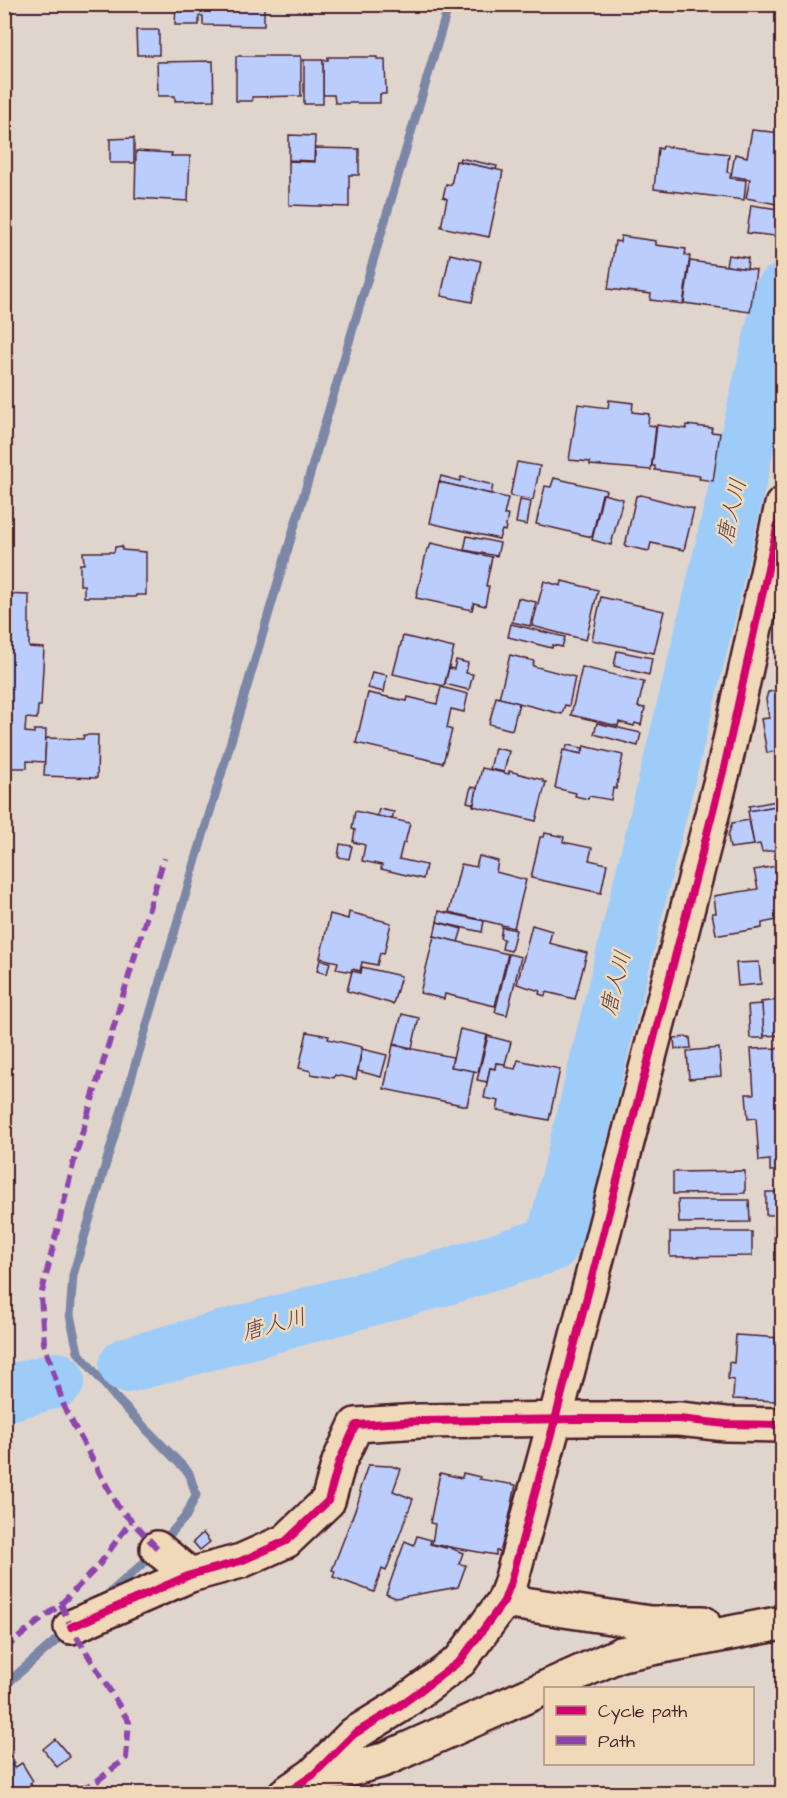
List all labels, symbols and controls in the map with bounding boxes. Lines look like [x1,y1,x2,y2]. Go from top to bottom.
water label: 唐人川 [709,475,755,547]
water label: 唐人川 [593,947,639,1019]
water label: 唐人川 [238,1301,310,1349]
legend [544,1687,754,1765]
text: Cycle path [598,1699,687,1725]
text: Path [598,1729,635,1754]

